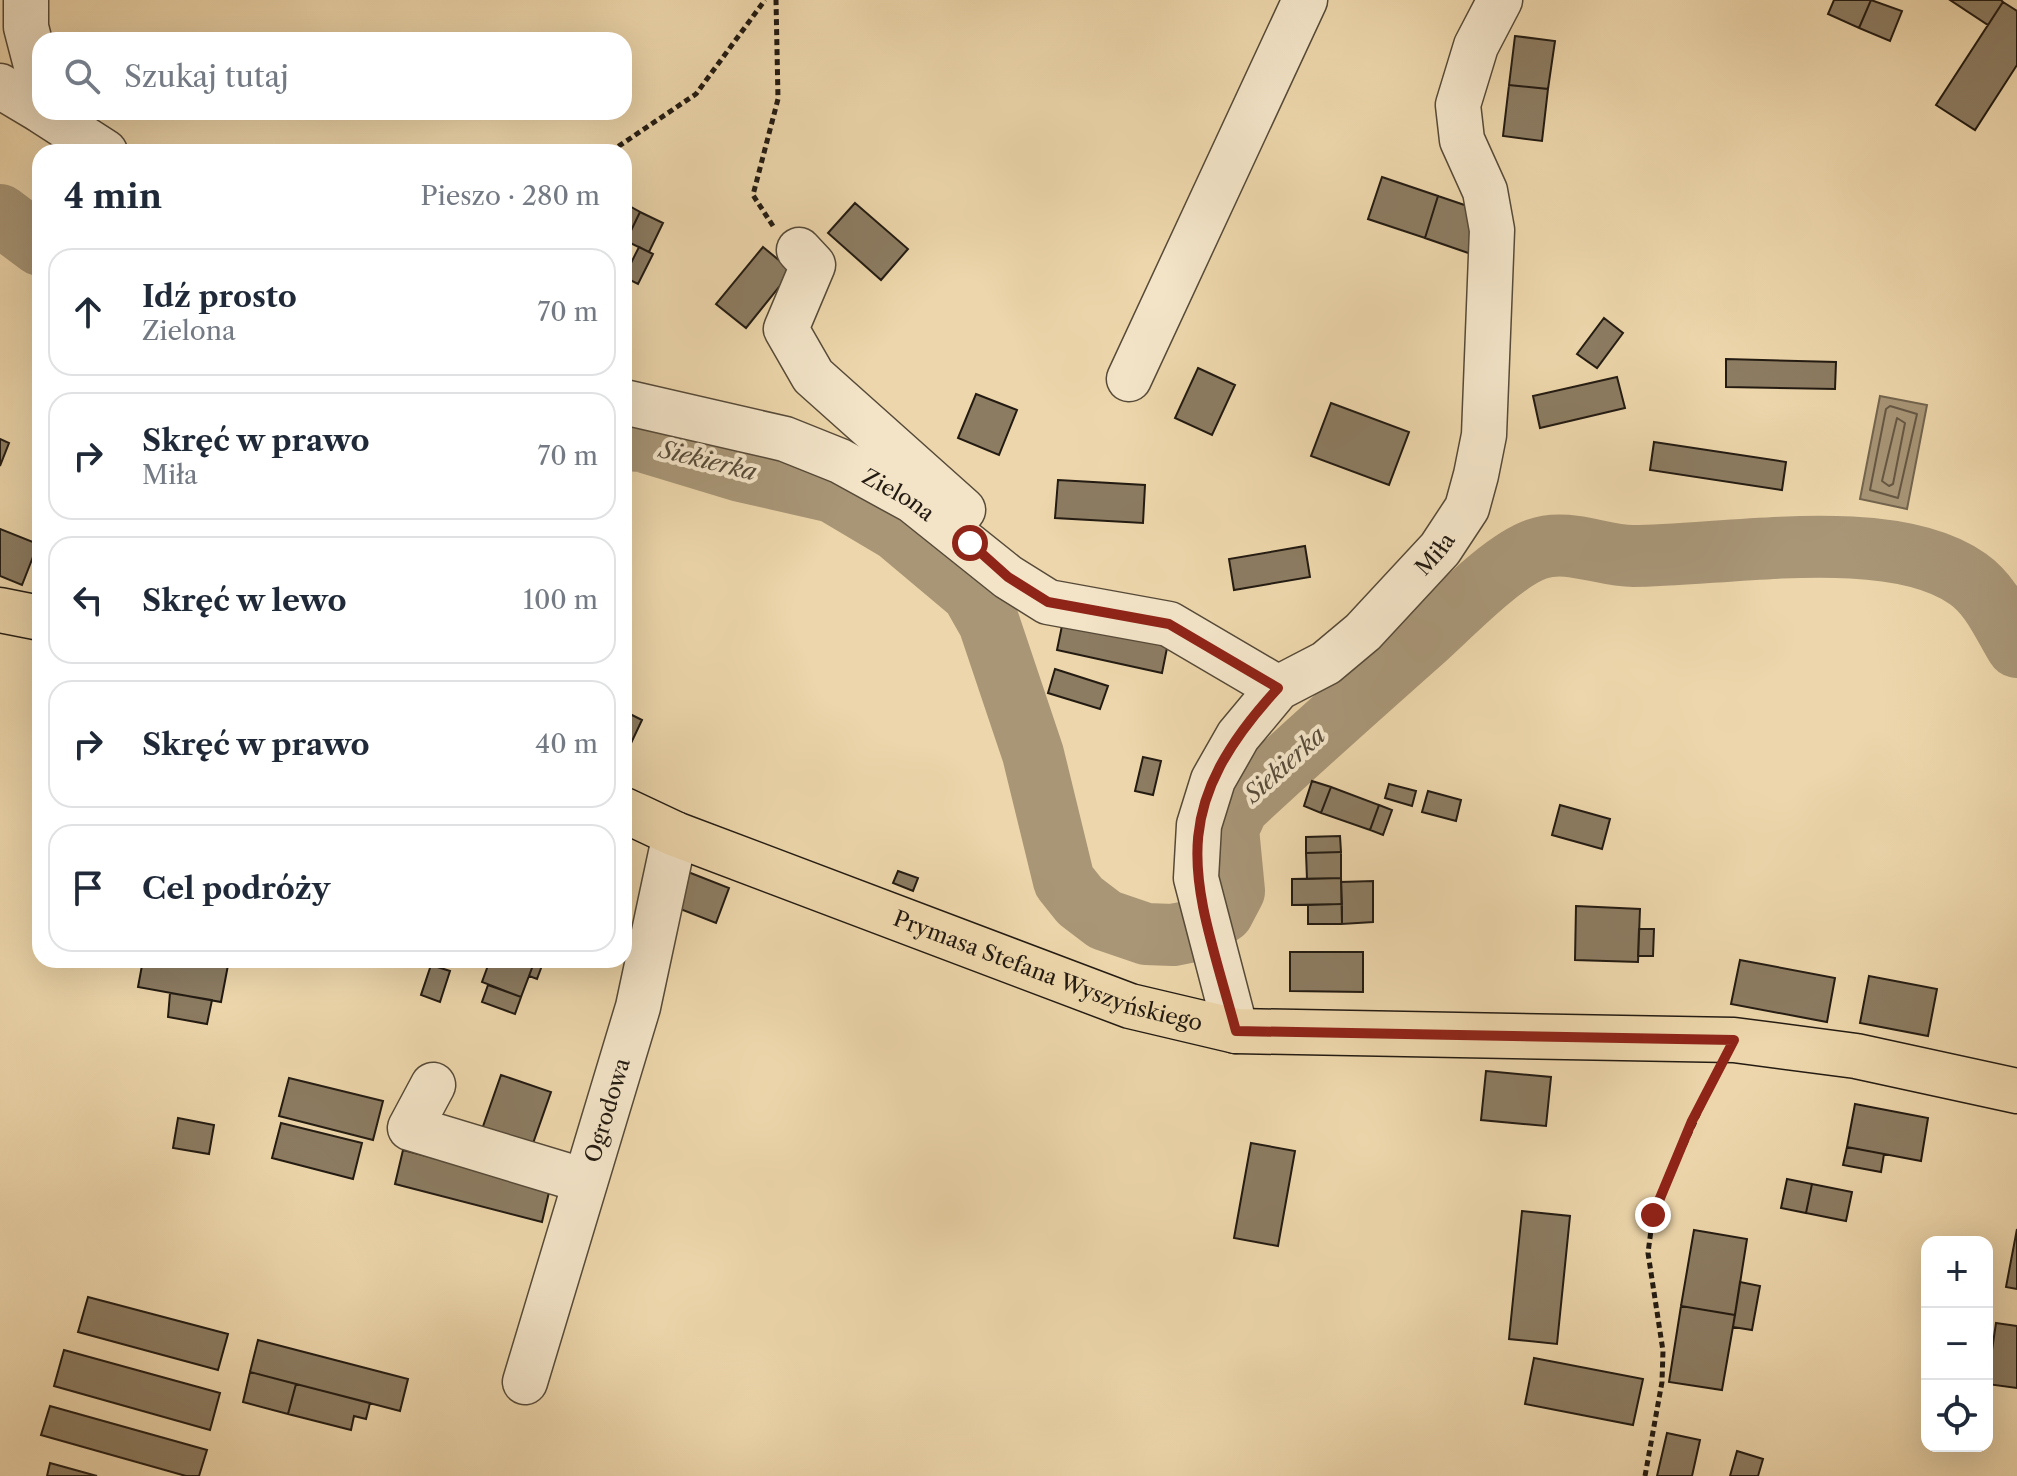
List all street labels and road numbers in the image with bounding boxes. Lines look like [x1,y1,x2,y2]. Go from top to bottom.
street label: Zielona [858,463,940,527]
street label: Miła [1410,528,1461,581]
street label: Prymasa Stefana Wyszyńskiego [890,905,1205,1037]
street label: Ogrodowa [579,1054,636,1166]

